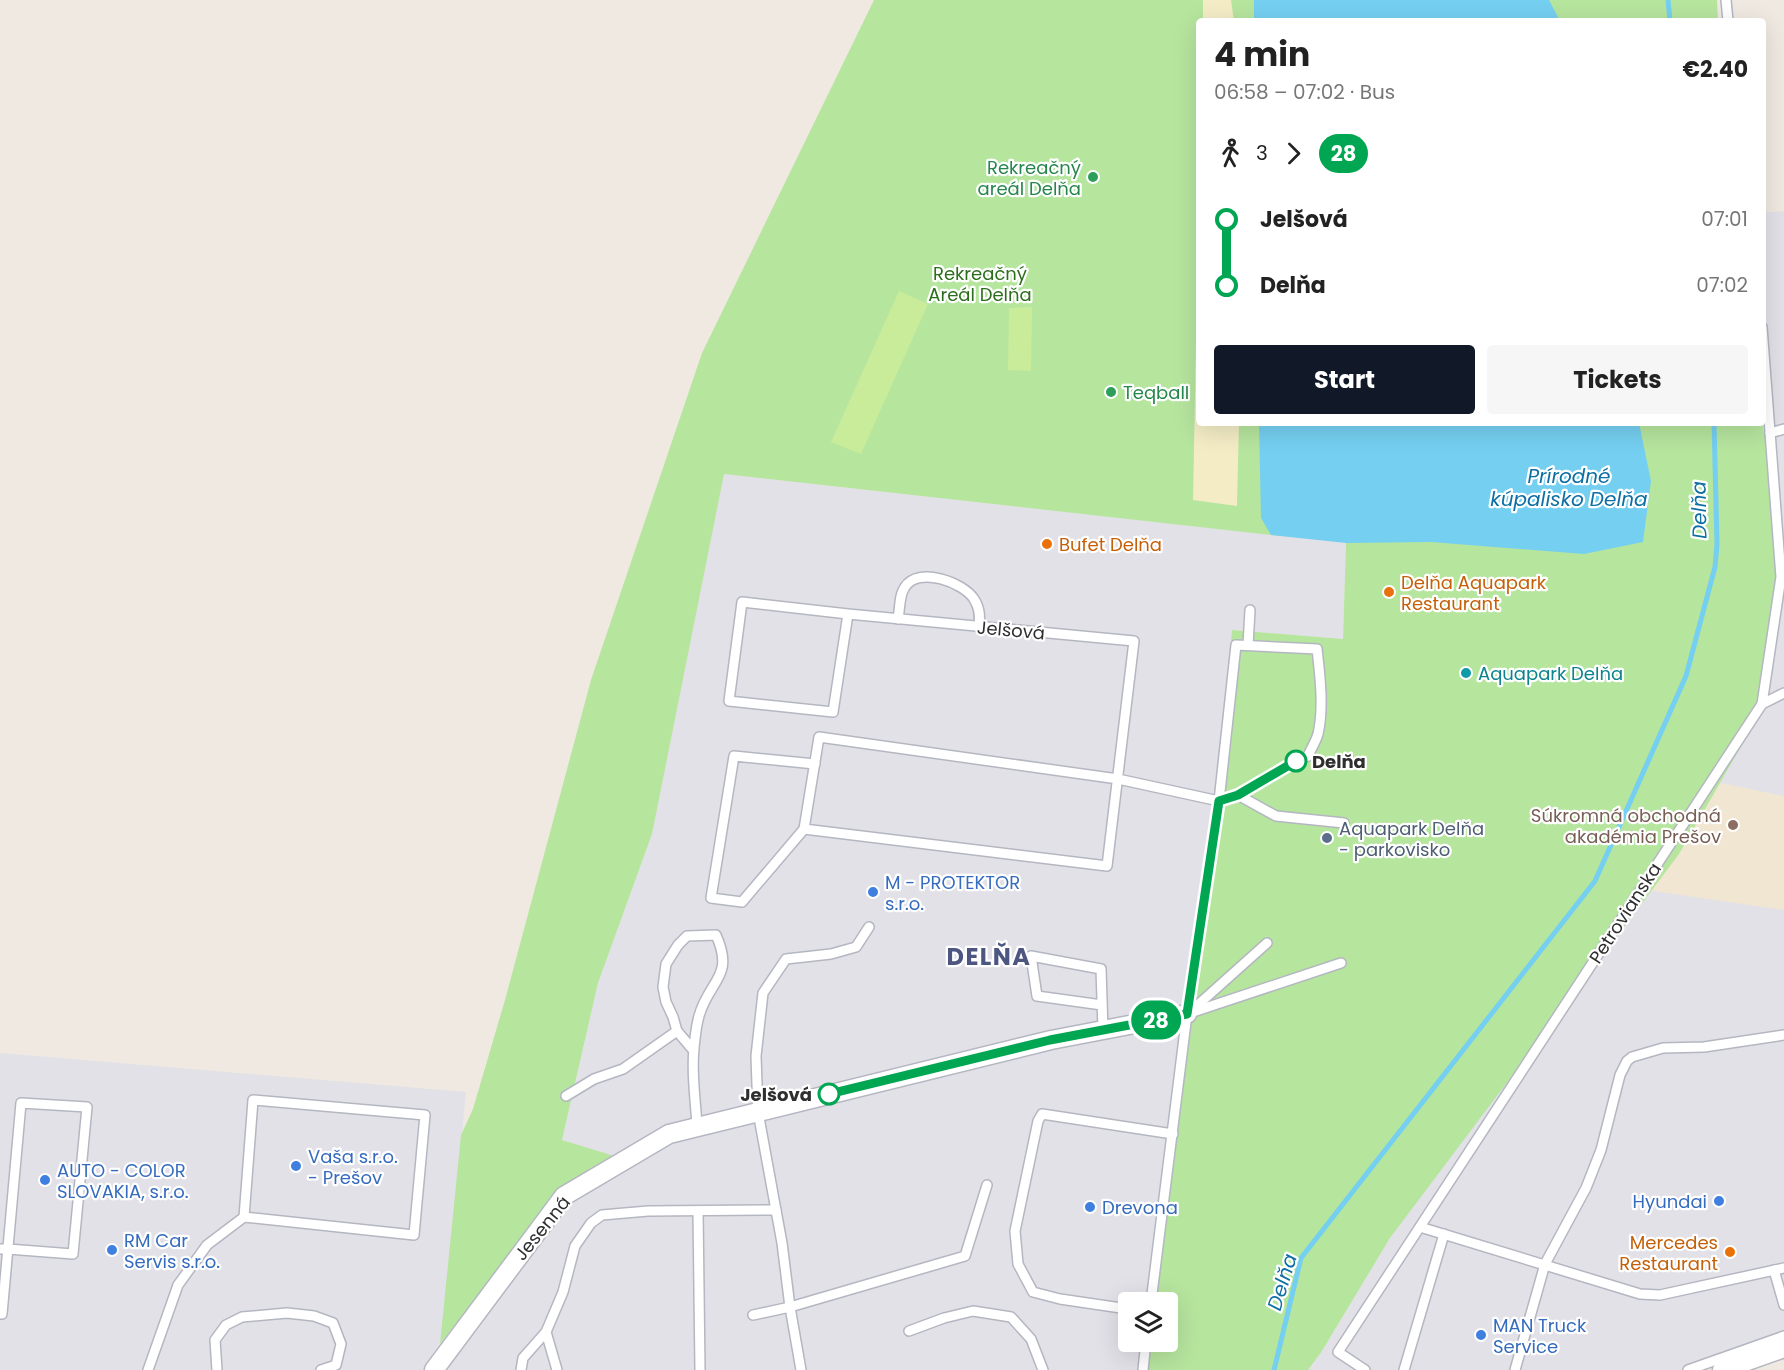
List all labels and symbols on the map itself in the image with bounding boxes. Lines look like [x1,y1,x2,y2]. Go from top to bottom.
place label: Rekreačný areál Delňa [978,155,1081,201]
marker: Rekreačný areál Delňa [1086,170,1100,184]
park label: Rekreačný Areál Delňa [928,261,1032,307]
place label: Teqball [1123,380,1189,405]
marker: Teqball [1104,385,1118,399]
water label: Prírodné kúpalisko Delňa [1490,462,1648,513]
water label: Delňa [1684,481,1714,539]
place label: Bufet Delňa [1059,532,1162,557]
marker: Bufet Delňa [1040,537,1054,551]
place label: Delňa Aquapark Restaurant [1401,570,1547,616]
marker: Delňa Aquapark Restaurant [1382,585,1396,599]
street label: Jelšová [976,615,1046,645]
place label: Aquapark Delňa [1478,661,1623,686]
marker: Aquapark Delňa [1459,666,1473,680]
place label: Delňa [1312,749,1366,774]
marker: Delňa [1285,750,1307,772]
place label: Súkromná obchodná akadémia Prešov [1531,803,1721,849]
place label: Aquapark Delňa - parkovisko [1339,816,1484,862]
marker: Súkromná obchodná akadémia Prešov [1726,818,1740,832]
marker: Aquapark Delňa - parkovisko [1320,831,1334,845]
street label: Petrovianska [1583,858,1667,968]
place label: M - PROTEKTOR s.r.o. [885,870,1020,916]
marker: M - PROTEKTOR s.r.o. [866,885,880,899]
district label: DELŇA [946,940,1032,973]
line badge: 28 [1129,1000,1183,1040]
place label: Jelšová [740,1082,812,1107]
marker: Jelšová [818,1083,840,1105]
place label: Vaša s.r.o. - Prešov [308,1144,398,1190]
place label: AUTO - COLOR SLOVAKIA, s.r.o. [57,1158,188,1204]
marker: Vaša s.r.o. - Prešov [289,1159,303,1173]
marker: AUTO - COLOR SLOVAKIA, s.r.o. [38,1173,52,1187]
place label: Hyundai [1633,1189,1707,1214]
street label: Jesenná [508,1190,576,1266]
marker: Hyundai [1712,1194,1726,1208]
place label: Drevona [1102,1195,1178,1220]
marker: Drevona [1083,1200,1097,1214]
place label: RM Car Servis s.r.o. [124,1228,220,1274]
place label: Mercedes Restaurant [1619,1230,1718,1276]
marker: RM Car Servis s.r.o. [105,1243,119,1257]
marker: Mercedes Restaurant [1723,1245,1737,1259]
water label: Delňa [1260,1250,1304,1314]
place label: MAN Truck Service [1493,1313,1587,1359]
marker: MAN Truck Service [1474,1328,1488,1342]

